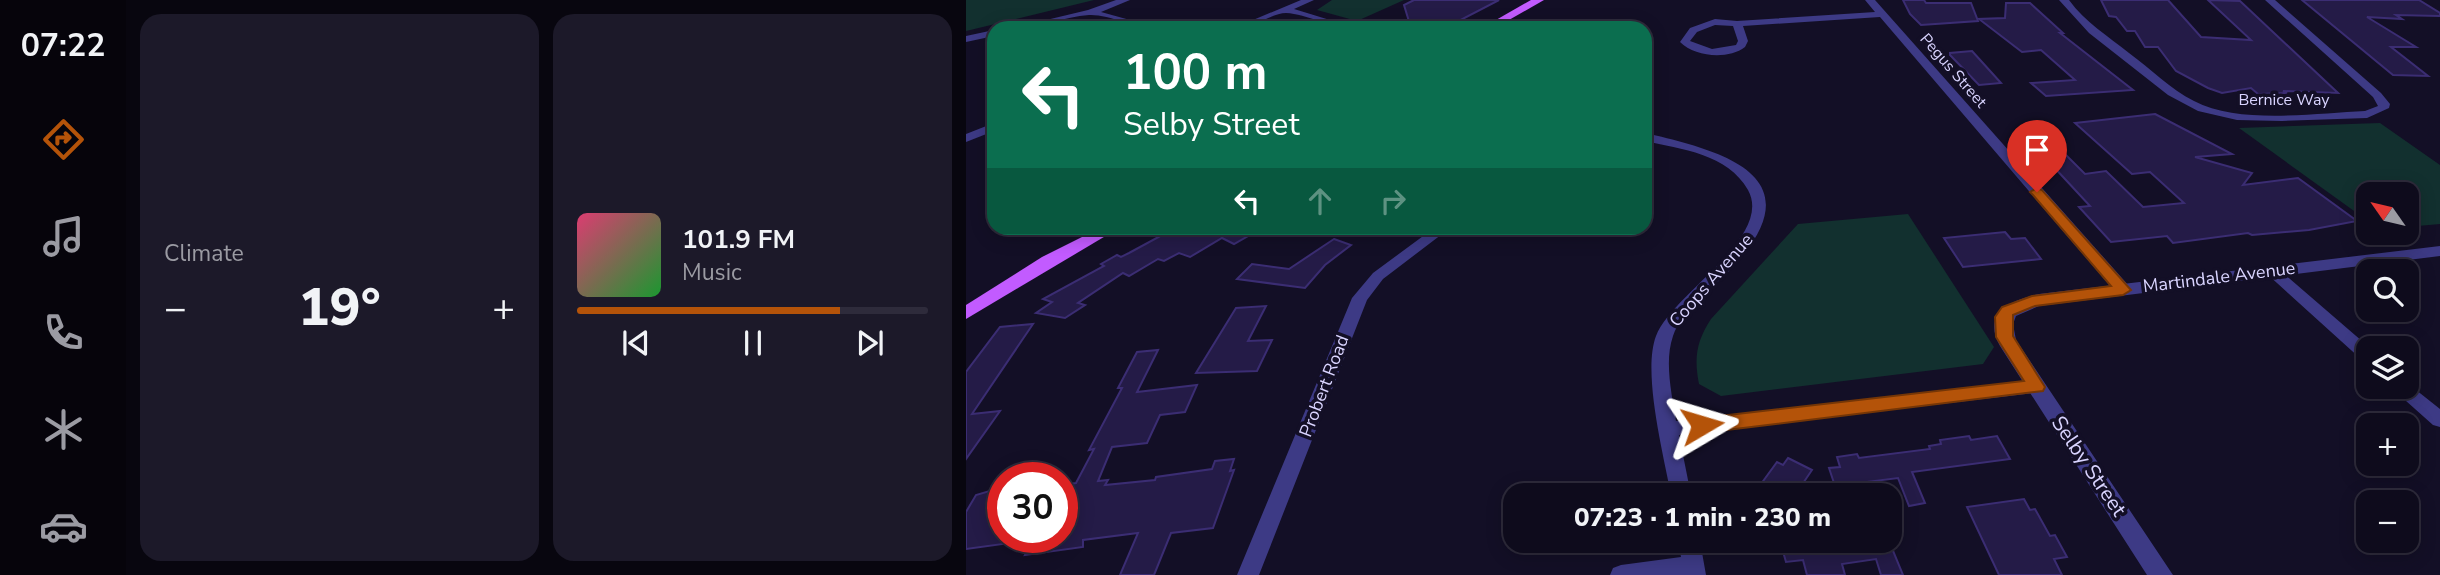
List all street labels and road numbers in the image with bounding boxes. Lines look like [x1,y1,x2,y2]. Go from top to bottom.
street label: Pegus Street [1915,29,1992,113]
street label: Bernice Way [2238,89,2330,111]
street label: Coops Avenue [1664,228,1758,332]
street label: Martindale Avenue [2141,256,2297,298]
street label: Probert Road [1294,332,1354,440]
street label: Selby Street [2045,410,2133,522]

